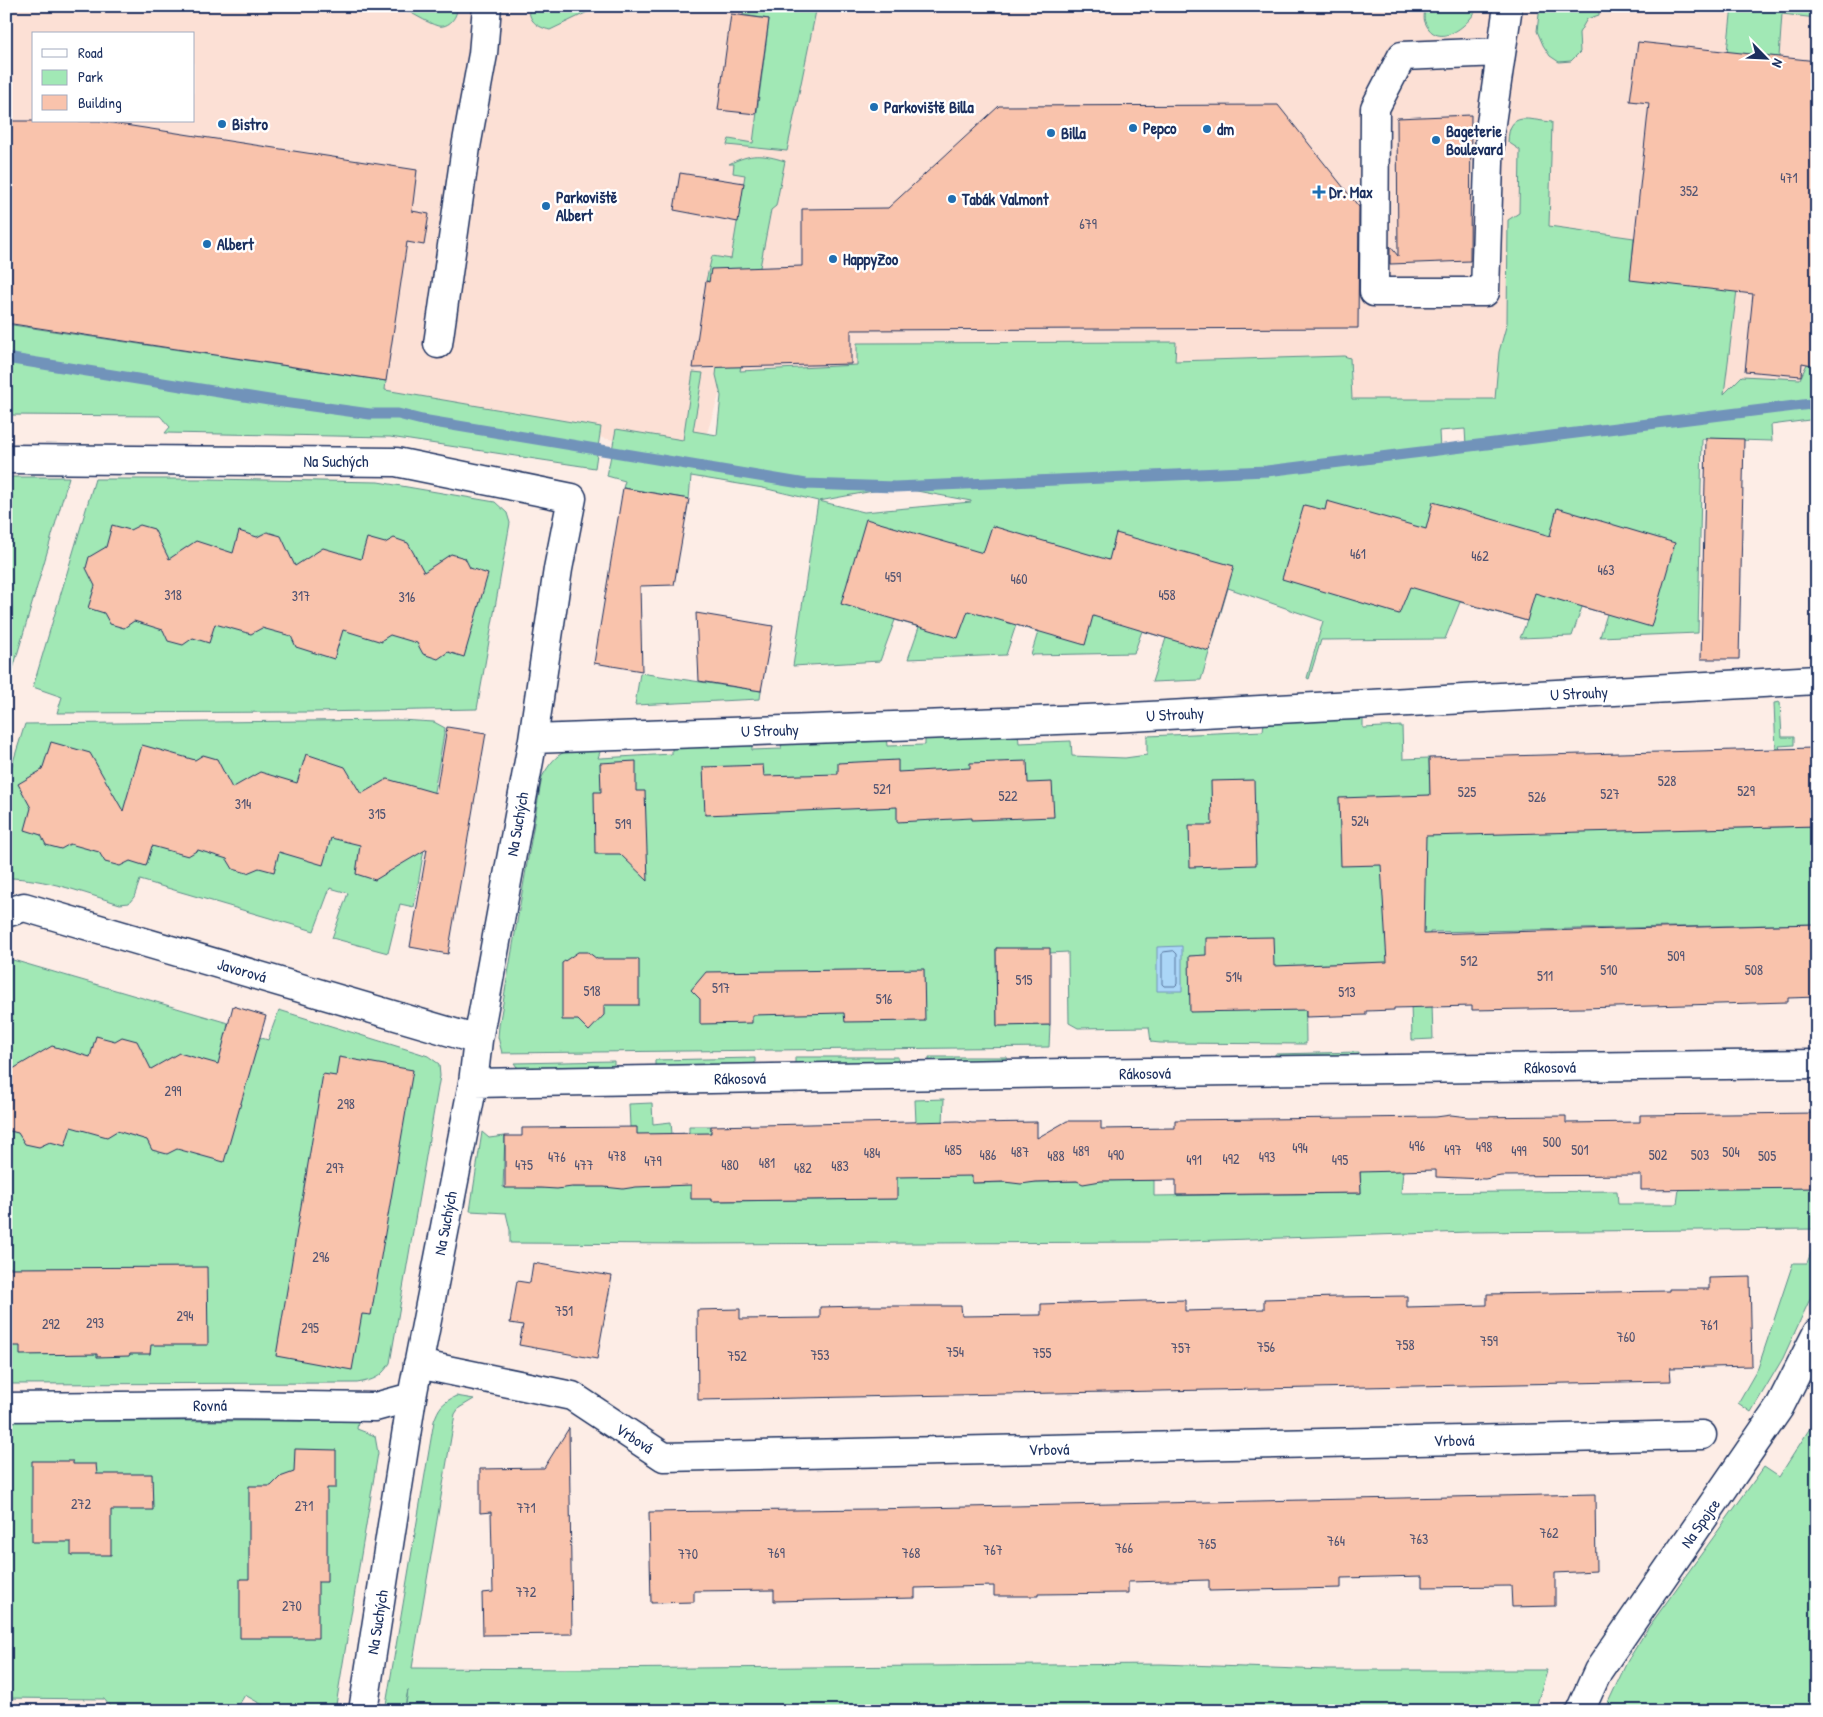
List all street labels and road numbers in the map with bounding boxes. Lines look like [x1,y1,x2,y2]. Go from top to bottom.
street label: Na Suchých [304,450,369,472]
street label: U Strouhy [1550,680,1609,705]
street label: U Strouhy [1146,701,1205,726]
street label: U Strouhy [741,718,800,742]
street label: Na Suchých [501,790,534,858]
street label: Javorová [215,952,269,988]
street label: Rákosová [1524,1056,1576,1078]
street label: Rákosová [1119,1062,1171,1084]
street label: Rákosová [714,1067,766,1089]
street label: Na Suchých [428,1189,462,1257]
street label: Rovná [193,1394,227,1416]
street label: Vrbová [612,1418,658,1458]
street label: Vrbová [1433,1429,1475,1451]
street label: Vrbová [1028,1438,1070,1460]
street label: Na Spojce [1675,1493,1725,1552]
street label: Na Suchých [361,1588,393,1656]

